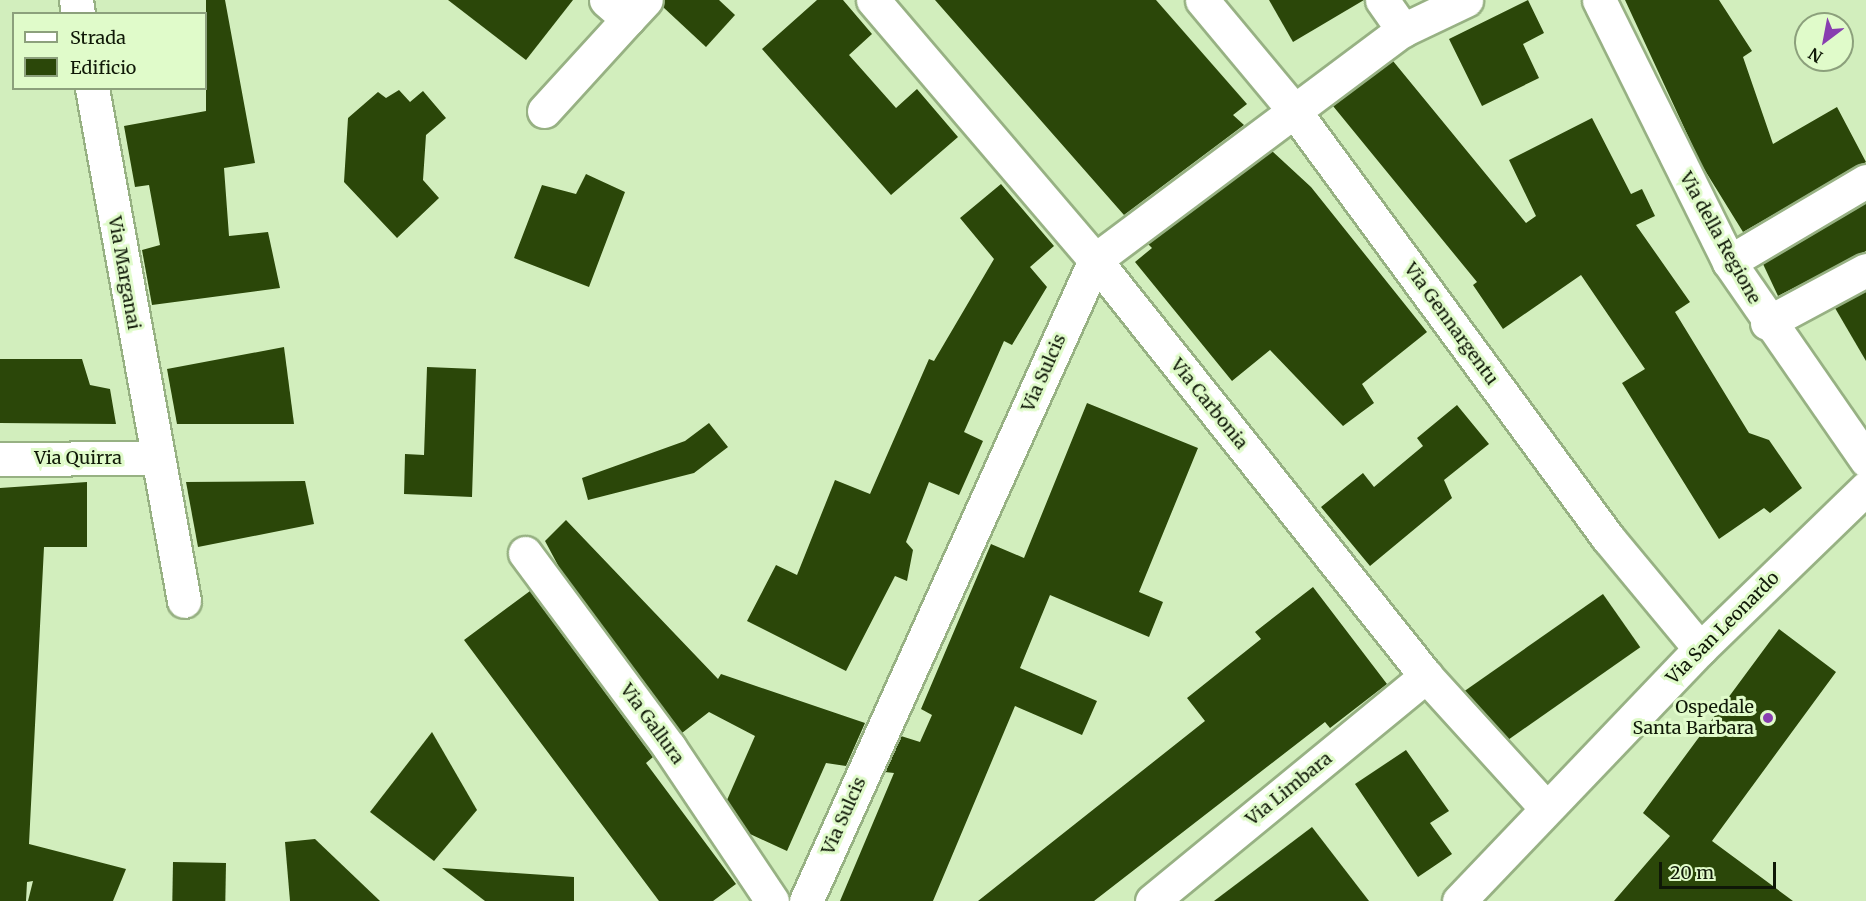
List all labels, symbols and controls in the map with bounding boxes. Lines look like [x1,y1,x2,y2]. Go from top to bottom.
legend [12,12,207,90]
north arrow [1794,12,1854,72]
text: Strada [70,26,126,49]
text: N [1805,44,1826,67]
text: Edificio [70,56,136,79]
street label: Via della Regione [1675,168,1765,308]
street label: Via Marganai [103,215,145,331]
street label: Via Gennargentu [1399,259,1503,389]
street label: Via Sulcis [1017,331,1071,415]
street label: Via Carbonia [1166,354,1252,454]
street label: Via Quirra [34,447,122,469]
street label: Via San Leonardo [1662,567,1784,689]
street label: Via Gallura [616,680,688,768]
place label: Ospedale Santa Barbara [1632,697,1754,740]
marker: Ospedale Santa Barbara [1759,709,1777,727]
street label: Via Limbara [1242,748,1336,830]
street label: Via Sulcis [817,774,871,858]
scale bar [1662,850,1779,888]
text: 20 m [1670,861,1714,884]

